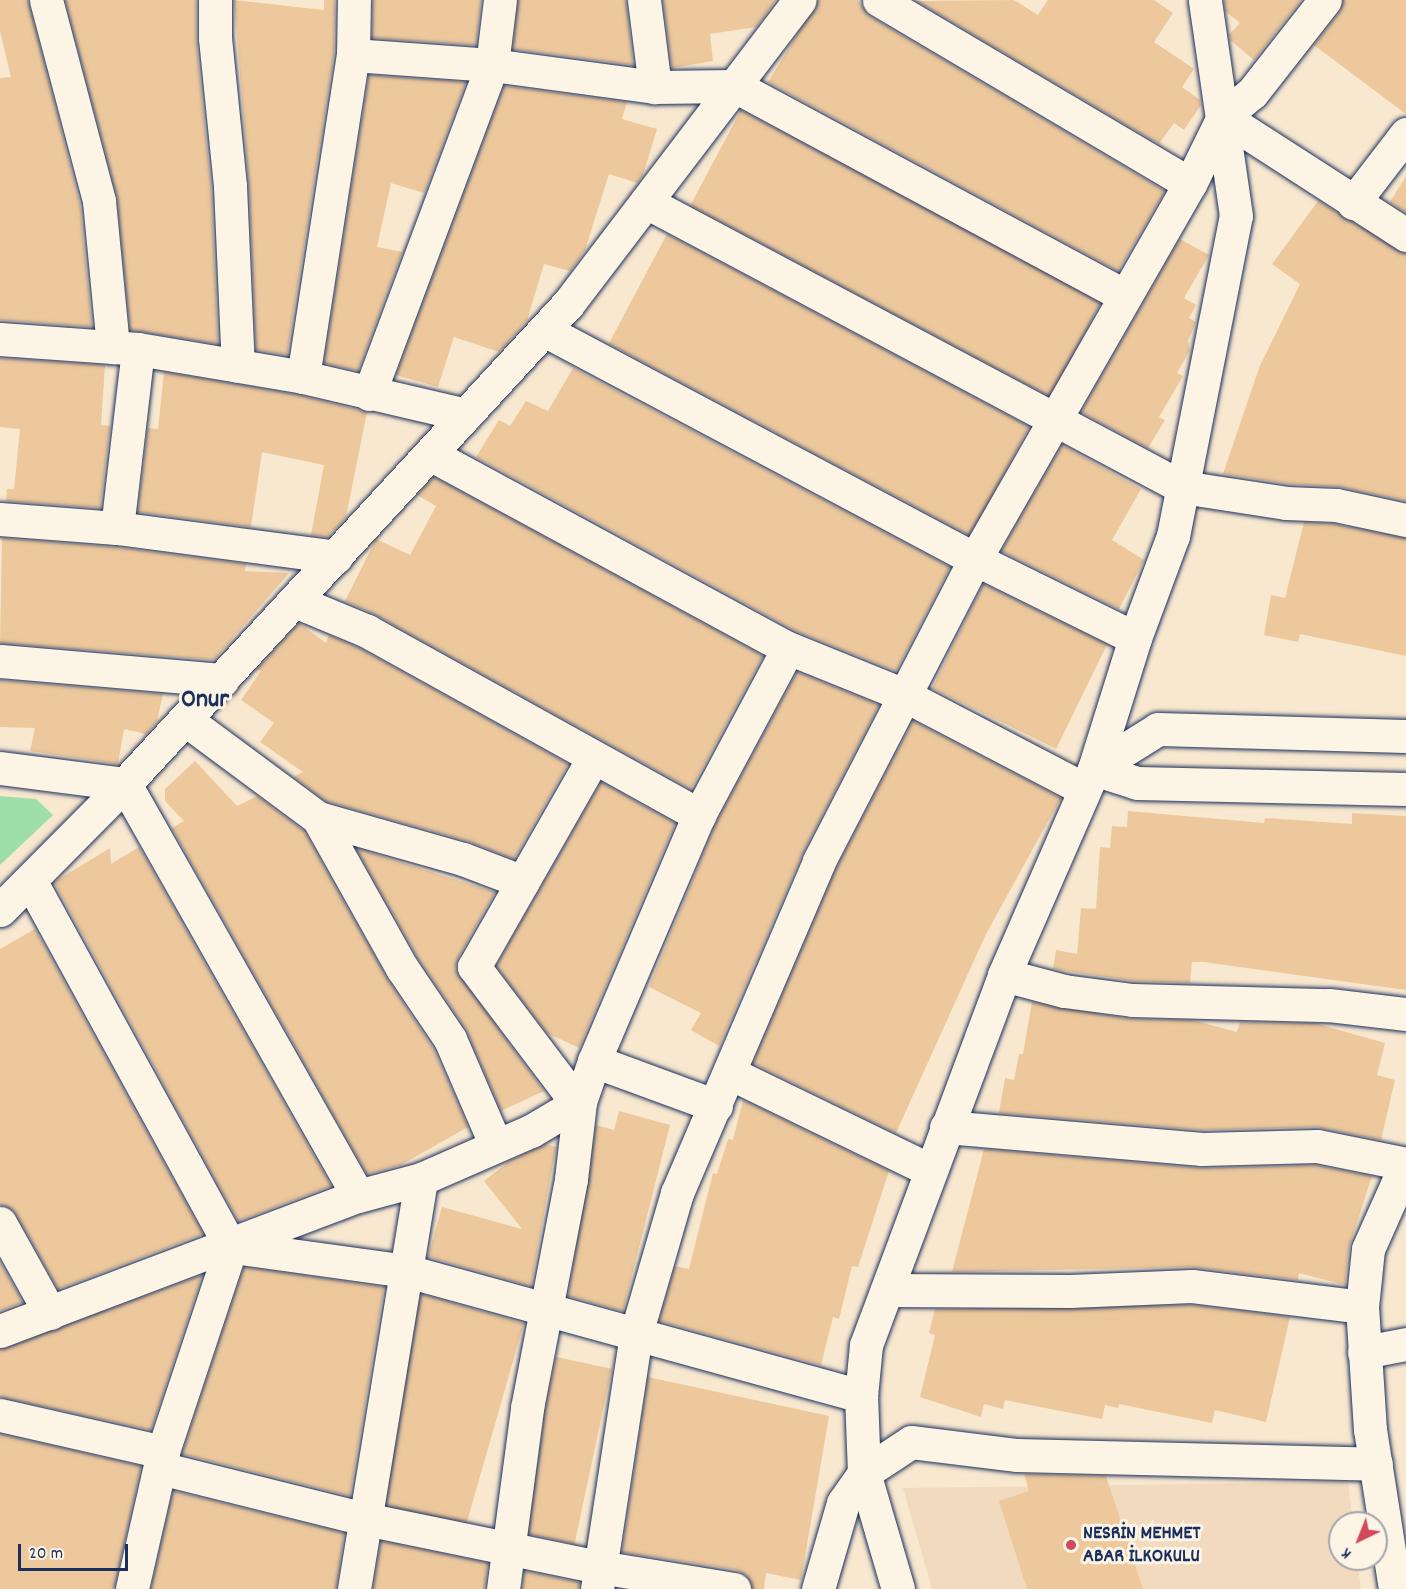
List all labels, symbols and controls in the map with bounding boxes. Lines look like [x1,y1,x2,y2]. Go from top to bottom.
district label: Onur [181,685,229,717]
north arrow [1328,1511,1388,1571]
place label: NESRİN MEHMET ABAR İLKOKULU [1083,1522,1200,1569]
scale bar [21,1532,130,1570]
marker: NESRİN MEHMET ABAR İLKOKULU [1064,1538,1078,1552]
text: 20 m [29,1542,63,1567]
text: K [1336,1542,1357,1564]

